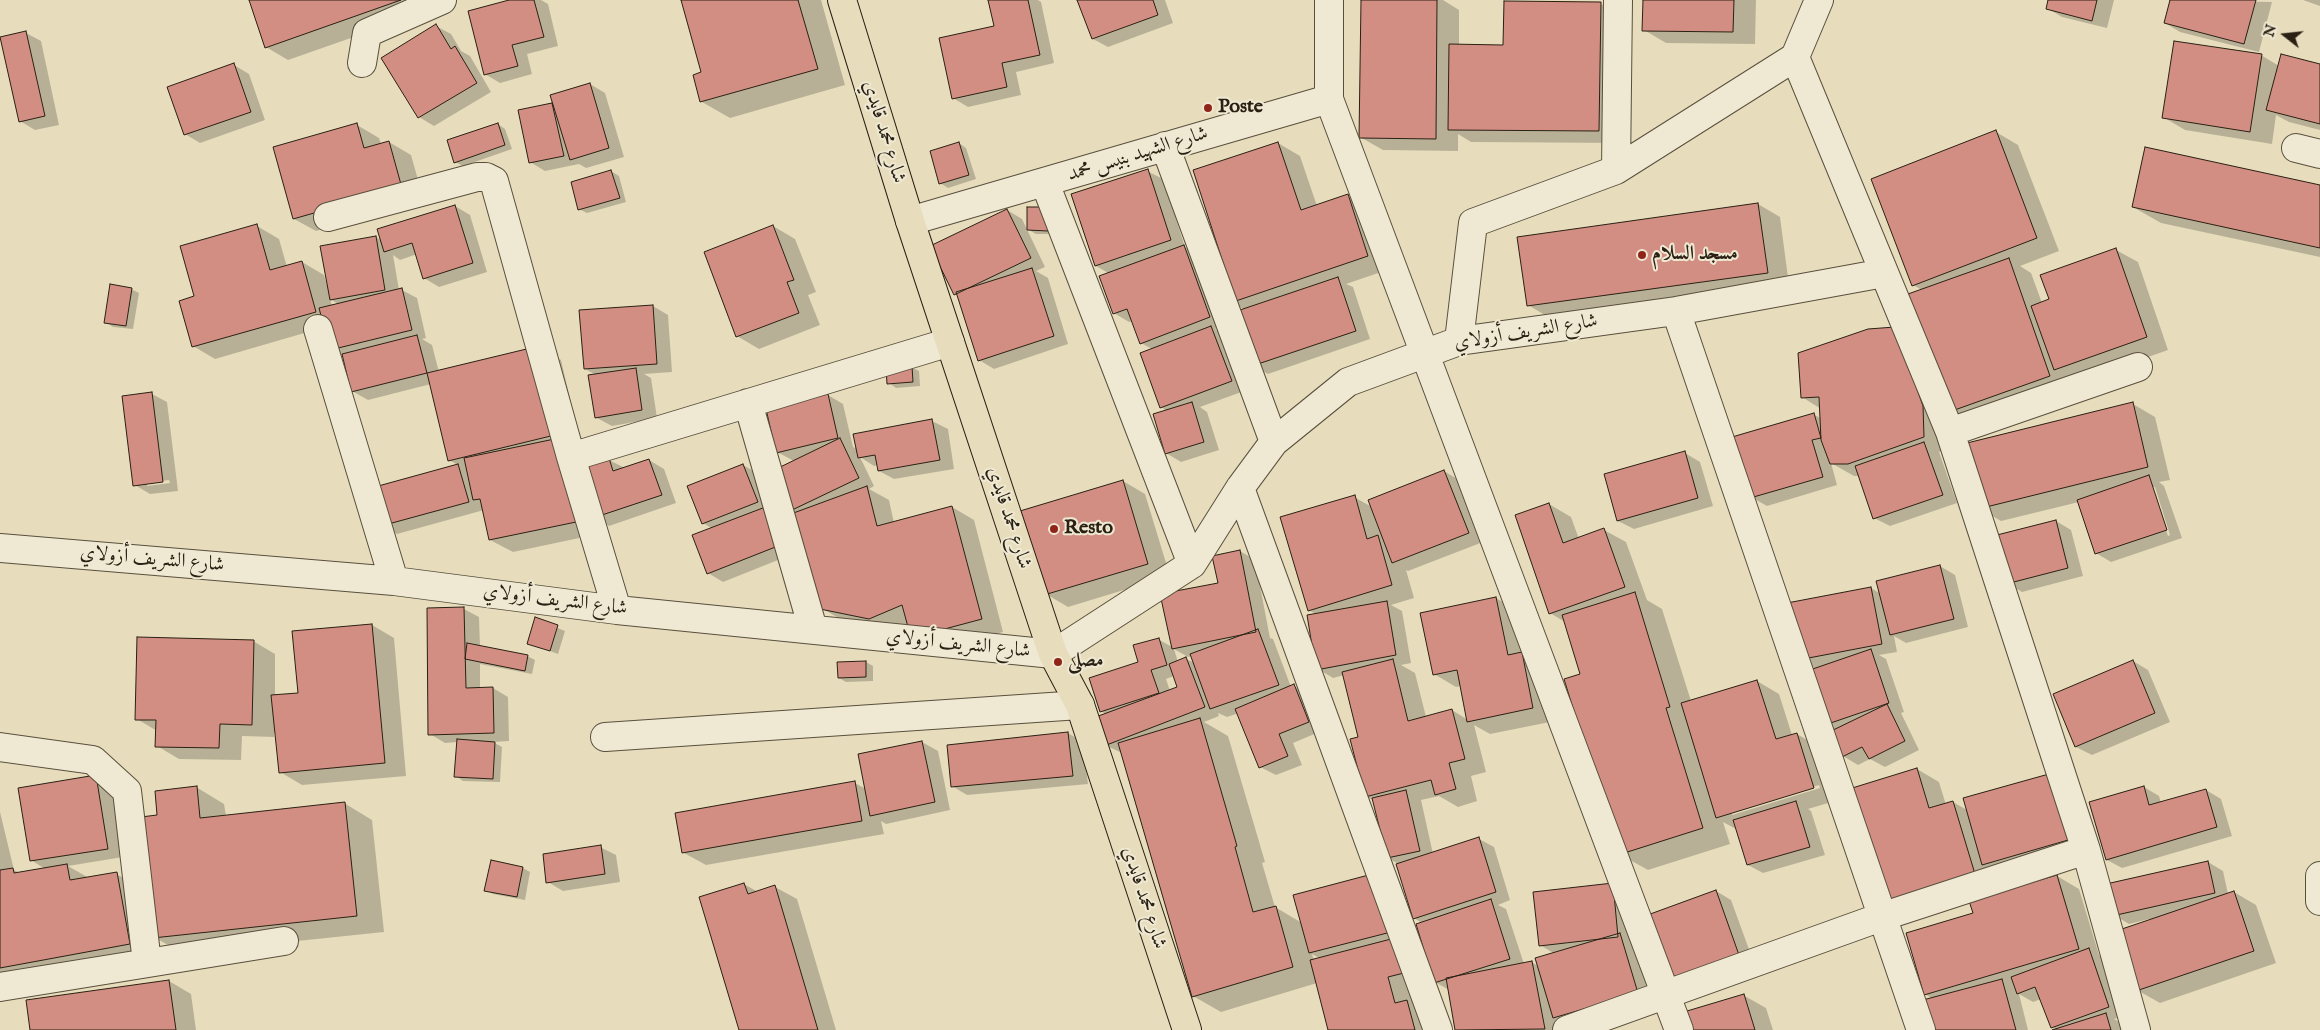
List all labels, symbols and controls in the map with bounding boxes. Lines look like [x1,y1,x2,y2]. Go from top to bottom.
north arrow [2260,10,2310,60]
text: N [2260,23,2281,39]
street label: شارع محمد قايدي [856,78,910,186]
place label: Poste [1218,96,1263,120]
marker: Poste [1202,102,1214,114]
street label: شارع الشهيد بنيس محمد [1065,122,1211,188]
place label: مسجد السلام [1652,243,1738,267]
marker: مسجد السلام [1636,249,1648,261]
street label: شارع الشريف أزولاي [1452,310,1600,356]
street label: شارع محمد قايدي [980,464,1036,572]
place label: Resto [1064,517,1113,541]
marker: Resto [1048,523,1060,535]
street label: شارع الشريف أزولاي [79,542,225,578]
street label: شارع الشريف أزولاي [482,580,628,622]
street label: شارع الشريف أزولاي [885,625,1031,665]
place label: مصلى [1068,650,1103,674]
marker: مصلى [1052,656,1064,668]
street label: شارع محمد قايدي [1115,844,1171,952]

